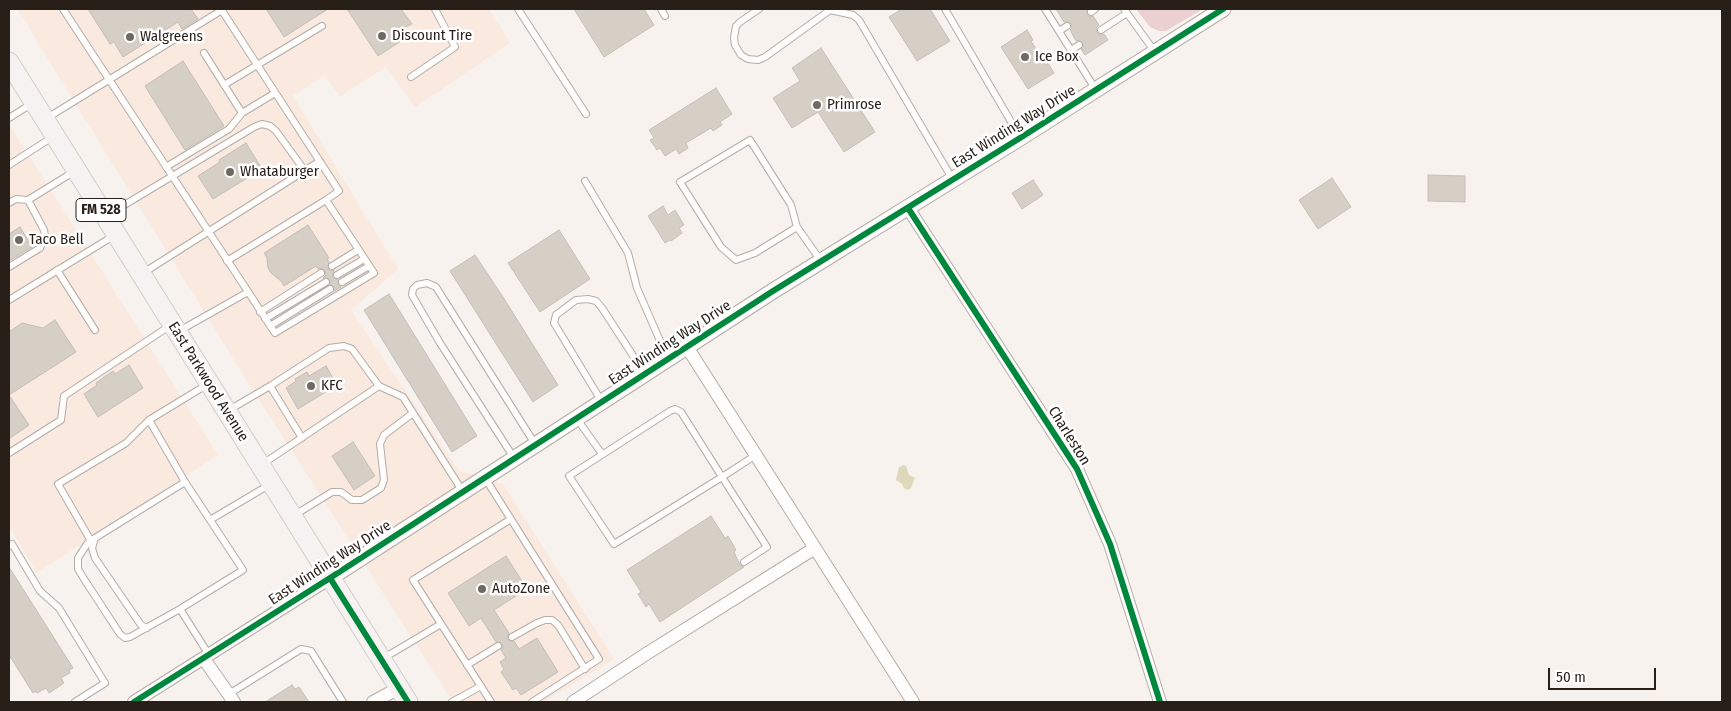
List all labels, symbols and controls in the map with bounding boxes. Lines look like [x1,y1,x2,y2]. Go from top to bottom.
place label: Discount Tire [392,27,472,45]
place label: Walgreens [140,28,203,46]
marker: Discount Tire [376,30,388,42]
marker: Walgreens [124,31,136,43]
place label: Ice Box [1035,48,1079,66]
marker: Ice Box [1019,51,1031,63]
street label: East Winding Way Drive [949,82,1079,172]
place label: Primrose [827,96,882,114]
marker: Primrose [811,99,823,111]
place label: Whataburger [240,163,319,181]
marker: Whataburger [224,166,236,178]
road number: FM 528 [76,198,126,222]
place label: Taco Bell [29,231,84,249]
marker: Taco Bell [13,234,25,246]
street label: East Winding Way Drive [606,297,734,389]
street label: East Parkwood Avenue [164,319,252,445]
place label: KFC [321,377,343,395]
marker: KFC [305,380,317,392]
street label: Charleston [1044,403,1094,469]
street label: East Winding Way Drive [266,517,394,609]
place label: AutoZone [492,580,550,598]
marker: AutoZone [476,583,488,595]
scale bar [1551,658,1658,690]
text: 50 m [1556,668,1586,686]

